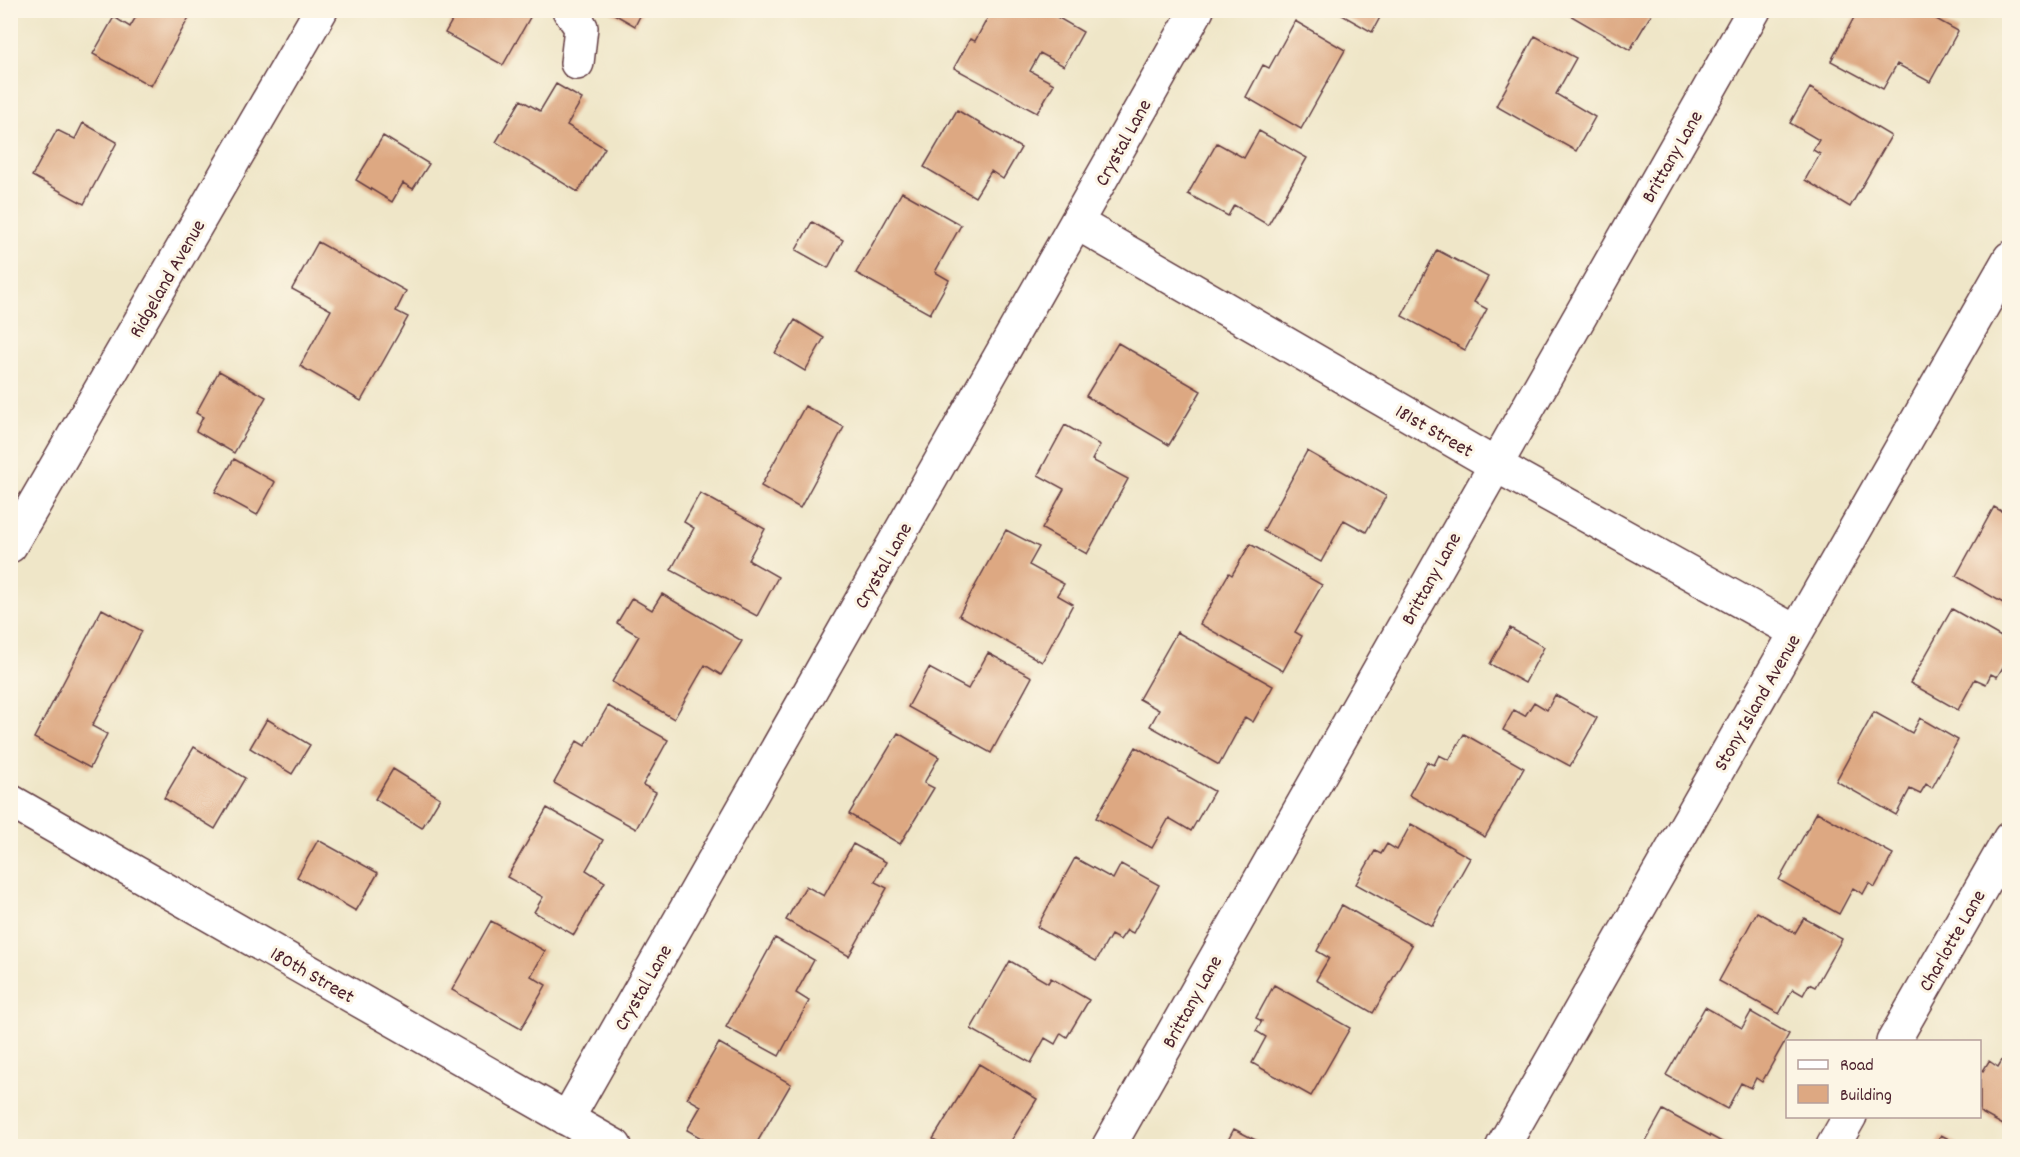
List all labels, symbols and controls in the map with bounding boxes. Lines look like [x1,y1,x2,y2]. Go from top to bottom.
street label: Crystal Lane [1089,95,1160,192]
street label: Brittany Lane [1636,106,1711,209]
street label: Ridgeland Avenue [123,215,214,344]
street label: 181st Street [1389,399,1478,466]
street label: Crystal Lane [849,518,921,615]
street label: Brittany Lane [1396,528,1470,631]
street label: Stony Island Avenue [1708,630,1809,777]
street label: Charlotte Lane [1913,885,1994,998]
street label: Crystal Lane [609,940,681,1037]
street label: 180th Street [264,941,359,1012]
street label: Brittany Lane [1157,951,1231,1054]
legend [1786,1040,1981,1118]
text: Road [1840,1054,1874,1079]
text: Building [1840,1084,1892,1109]

